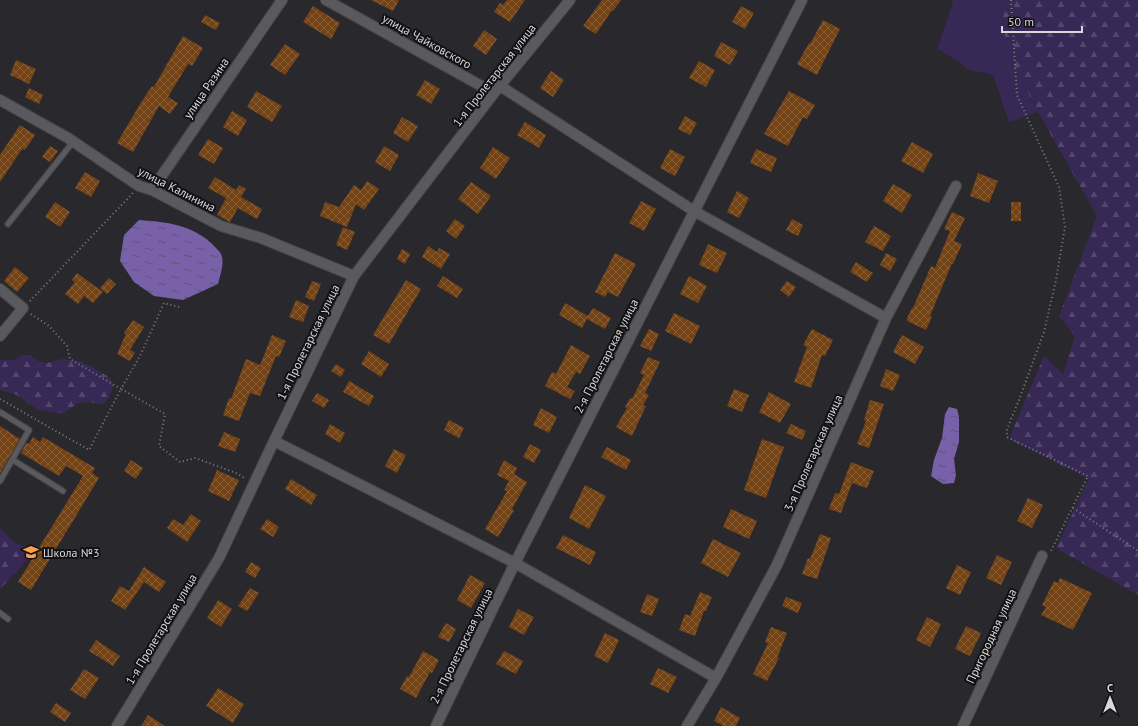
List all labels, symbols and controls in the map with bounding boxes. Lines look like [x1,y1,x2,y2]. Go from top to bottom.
scale bar [1002,8,1082,34]
street label: улица Чайковского [380,10,474,72]
text: 50 m [1008,14,1034,29]
street label: 1-я Пролетарская улица [449,21,539,129]
street label: улица Разина [180,55,232,121]
street label: улица Калинина [136,163,218,215]
street label: 1-я Пролетарская улица [274,282,342,402]
street label: 2-я Пролетарская улица [571,296,641,416]
street label: 3-я Пролетарская улица [780,392,846,514]
school or university icon: Школа №3 [22,543,40,561]
place label: Школа №3 [43,545,100,560]
street label: 1-я Пролетарская улица [122,571,200,687]
street label: 2-я Пролетарская улица [427,586,495,706]
street label: Пригородная улица [962,586,1020,686]
north arrow [1090,678,1130,718]
text: С [1107,681,1113,695]

